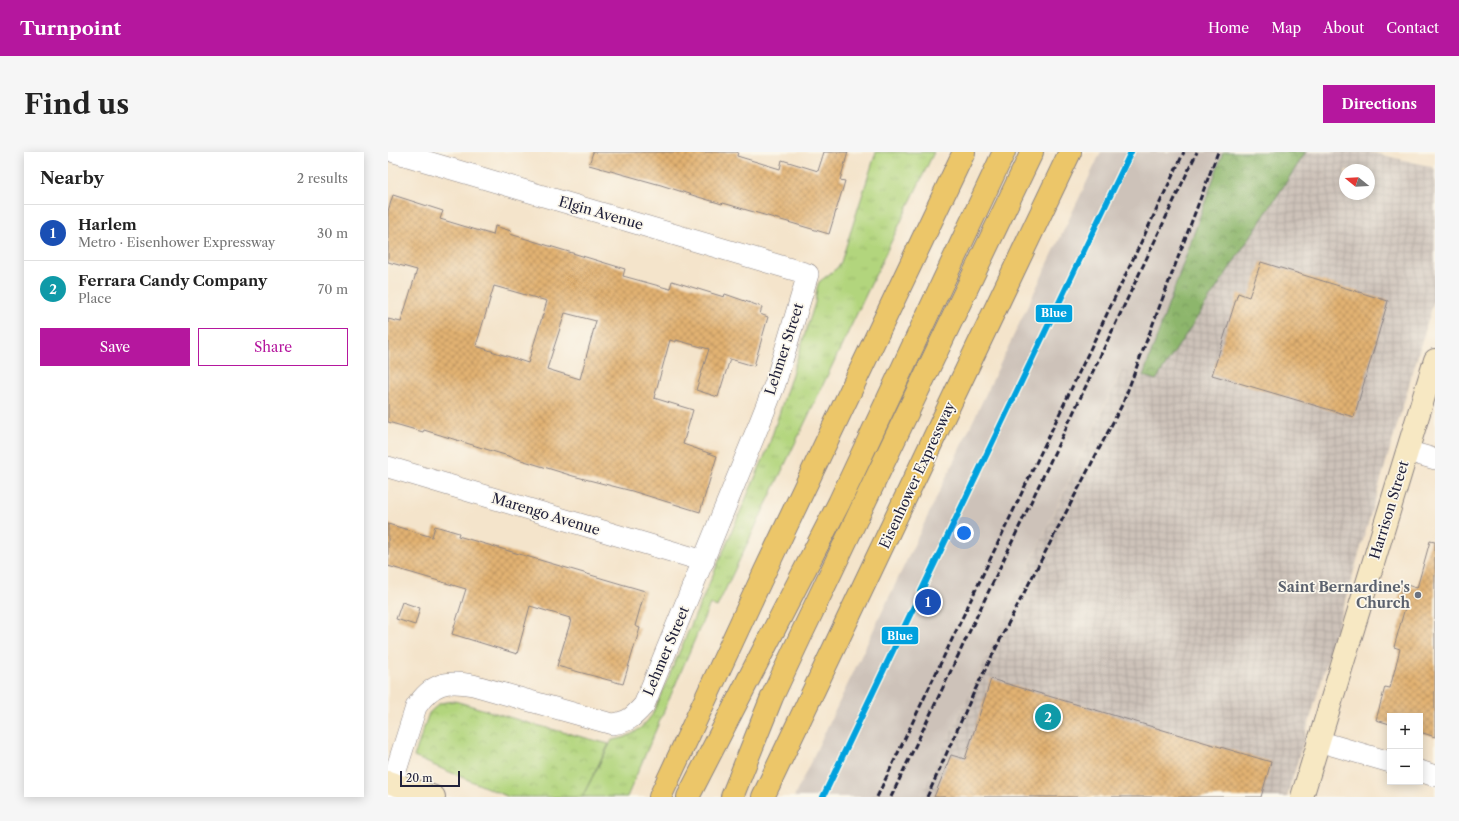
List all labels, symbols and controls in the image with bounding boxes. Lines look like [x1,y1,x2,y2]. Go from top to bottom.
text: Turnpoint [20,17,121,40]
text: Home [1208,19,1249,37]
text: Map [1271,19,1301,37]
text: About [1323,19,1364,37]
text: Contact [1386,19,1439,37]
button: Directions [1323,85,1435,123]
text: Find us [24,87,129,121]
north arrow [1339,164,1375,200]
text: Nearby [40,168,104,188]
text: 2 results [297,170,348,186]
street label: Elgin Avenue [557,192,646,234]
text: Harlem [78,215,137,234]
text: 1 [50,225,56,241]
text: 30 m [317,225,348,241]
text: Metro · Eisenhower Expressway [78,234,275,250]
text: Ferrara Candy Company [78,271,267,290]
text: 2 [49,281,57,297]
text: 70 m [318,281,348,297]
text: Place [78,290,111,306]
street label: Lehmer Street [761,301,807,397]
line badge: Blue [1035,304,1073,323]
text: Blue [1041,306,1067,320]
button: Save [40,328,190,366]
button: Share [198,328,348,366]
street label: Eisenhower Expressway [875,398,959,551]
street label: Harrison Street [1365,458,1413,561]
street label: Marengo Avenue [490,489,603,539]
your location [954,523,974,543]
place label: Saint Bernardine's Church [1278,578,1410,612]
pin: 1 [915,587,941,617]
marker: Saint Bernardine's Church [1413,590,1423,600]
street label: Lehmer Street [639,603,693,699]
line badge: Blue [881,626,919,645]
text: Blue [887,629,913,643]
pin: 2 [1035,702,1061,732]
map controls [1387,713,1423,785]
button: + [1387,713,1423,749]
button: − [1387,749,1423,785]
scale bar [400,769,460,788]
text: 20 m [406,771,432,785]

